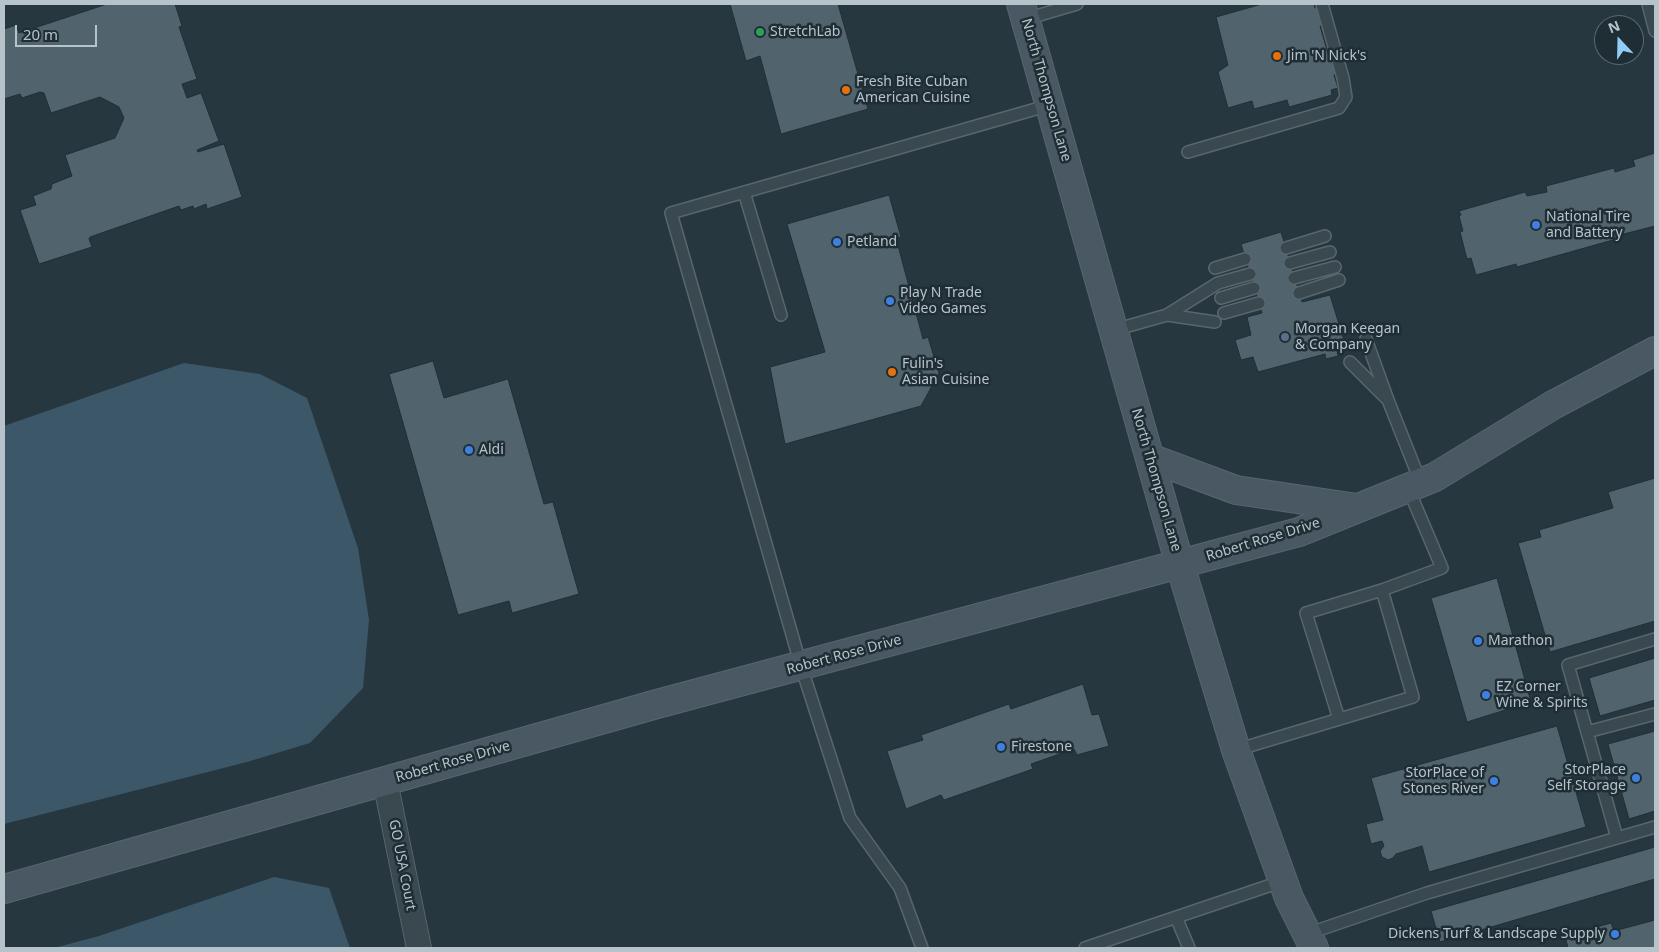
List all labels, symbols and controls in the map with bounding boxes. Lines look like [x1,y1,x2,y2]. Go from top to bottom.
scale bar [18,15,100,47]
north arrow [1594,15,1644,65]
text: N [1605,16,1623,37]
street label: North Thompson Lane [1018,17,1074,163]
text: 20 m [23,24,58,44]
place label: StretchLab [770,24,840,40]
marker: StretchLab [754,26,766,38]
place label: Jim 'N Nick's [1287,48,1366,64]
marker: Jim 'N Nick's [1271,50,1283,62]
place label: Fresh Bite Cuban American Cuisine [856,74,970,106]
marker: Fresh Bite Cuban American Cuisine [840,84,852,96]
place label: National Tire and Battery [1546,209,1630,242]
marker: National Tire and Battery [1530,219,1542,231]
place label: Petland [847,234,897,250]
marker: Petland [831,236,843,248]
place label: Play N Trade Video Games [900,285,986,318]
marker: Play N Trade Video Games [884,295,896,307]
place label: Morgan Keegan & Company [1295,321,1400,354]
marker: Morgan Keegan & Company [1279,331,1291,343]
place label: Fulin's Asian Cuisine [902,356,989,388]
marker: Fulin's Asian Cuisine [886,366,898,378]
street label: North Thompson Lane [1128,407,1184,553]
place label: Aldi [479,442,504,458]
marker: Aldi [463,444,475,456]
street label: Robert Rose Drive [1204,515,1322,565]
street label: Robert Rose Drive [785,632,903,678]
place label: Marathon [1488,633,1553,649]
marker: Marathon [1472,635,1484,647]
place label: EZ Corner Wine & Spirits [1496,679,1588,712]
marker: EZ Corner Wine & Spirits [1480,689,1492,701]
street label: Robert Rose Drive [394,738,512,786]
place label: Firestone [1011,739,1072,755]
marker: Firestone [995,741,1007,753]
place label: StorPlace Self Storage [1547,762,1626,794]
place label: StorPlace of Stones River [1403,765,1484,798]
marker: StorPlace Self Storage [1630,772,1642,784]
marker: StorPlace of Stones River [1488,775,1500,787]
street label: GO USA Court [385,818,419,912]
place label: Dickens Turf & Landscape Supply [1388,926,1605,942]
marker: Dickens Turf & Landscape Supply [1609,928,1621,940]

